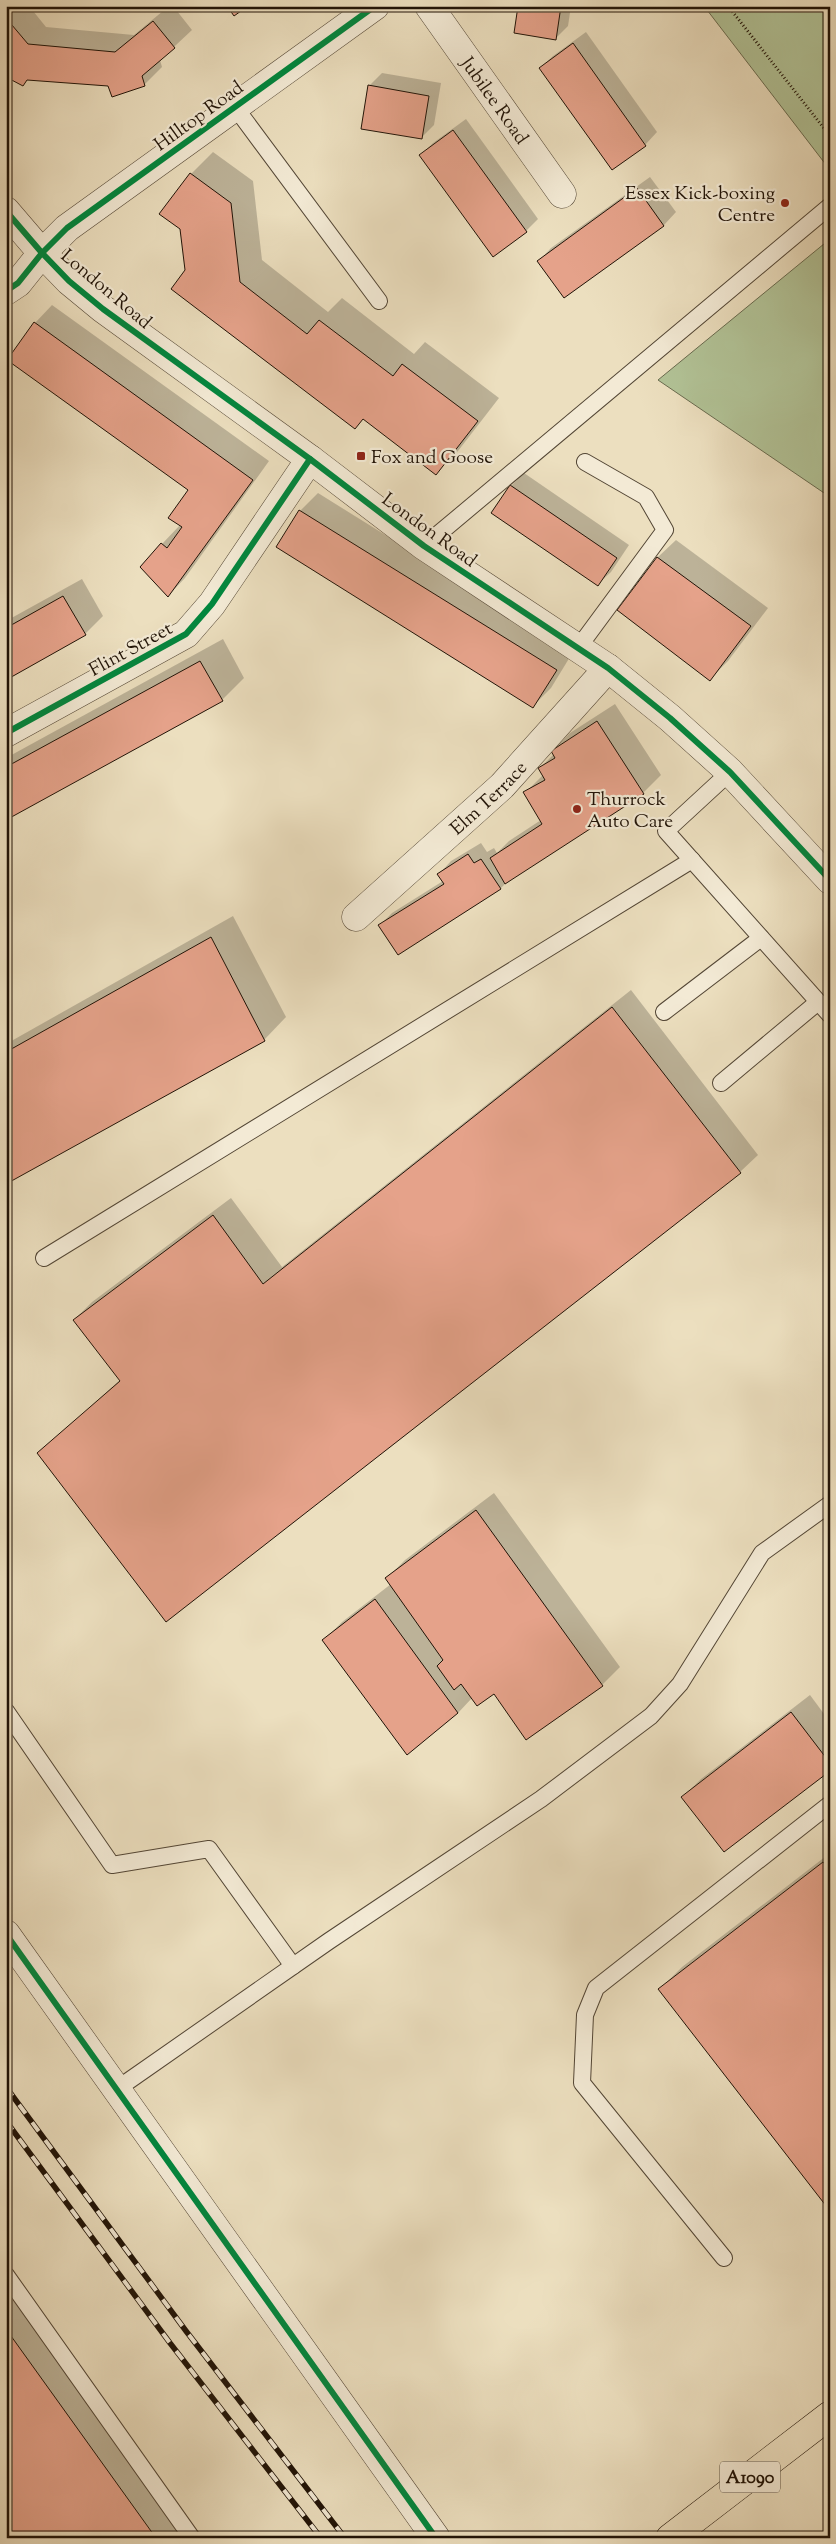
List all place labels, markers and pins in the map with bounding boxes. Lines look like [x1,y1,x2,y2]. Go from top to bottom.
place label: Essex Kick-boxing Centre [625,181,775,230]
marker: Essex Kick-boxing Centre [779,197,791,209]
place label: Fox and Goose [371,445,493,472]
marker: Fox and Goose [355,450,367,462]
place label: Thurrock Auto Care [587,787,673,836]
marker: Thurrock Auto Care [571,803,583,815]

